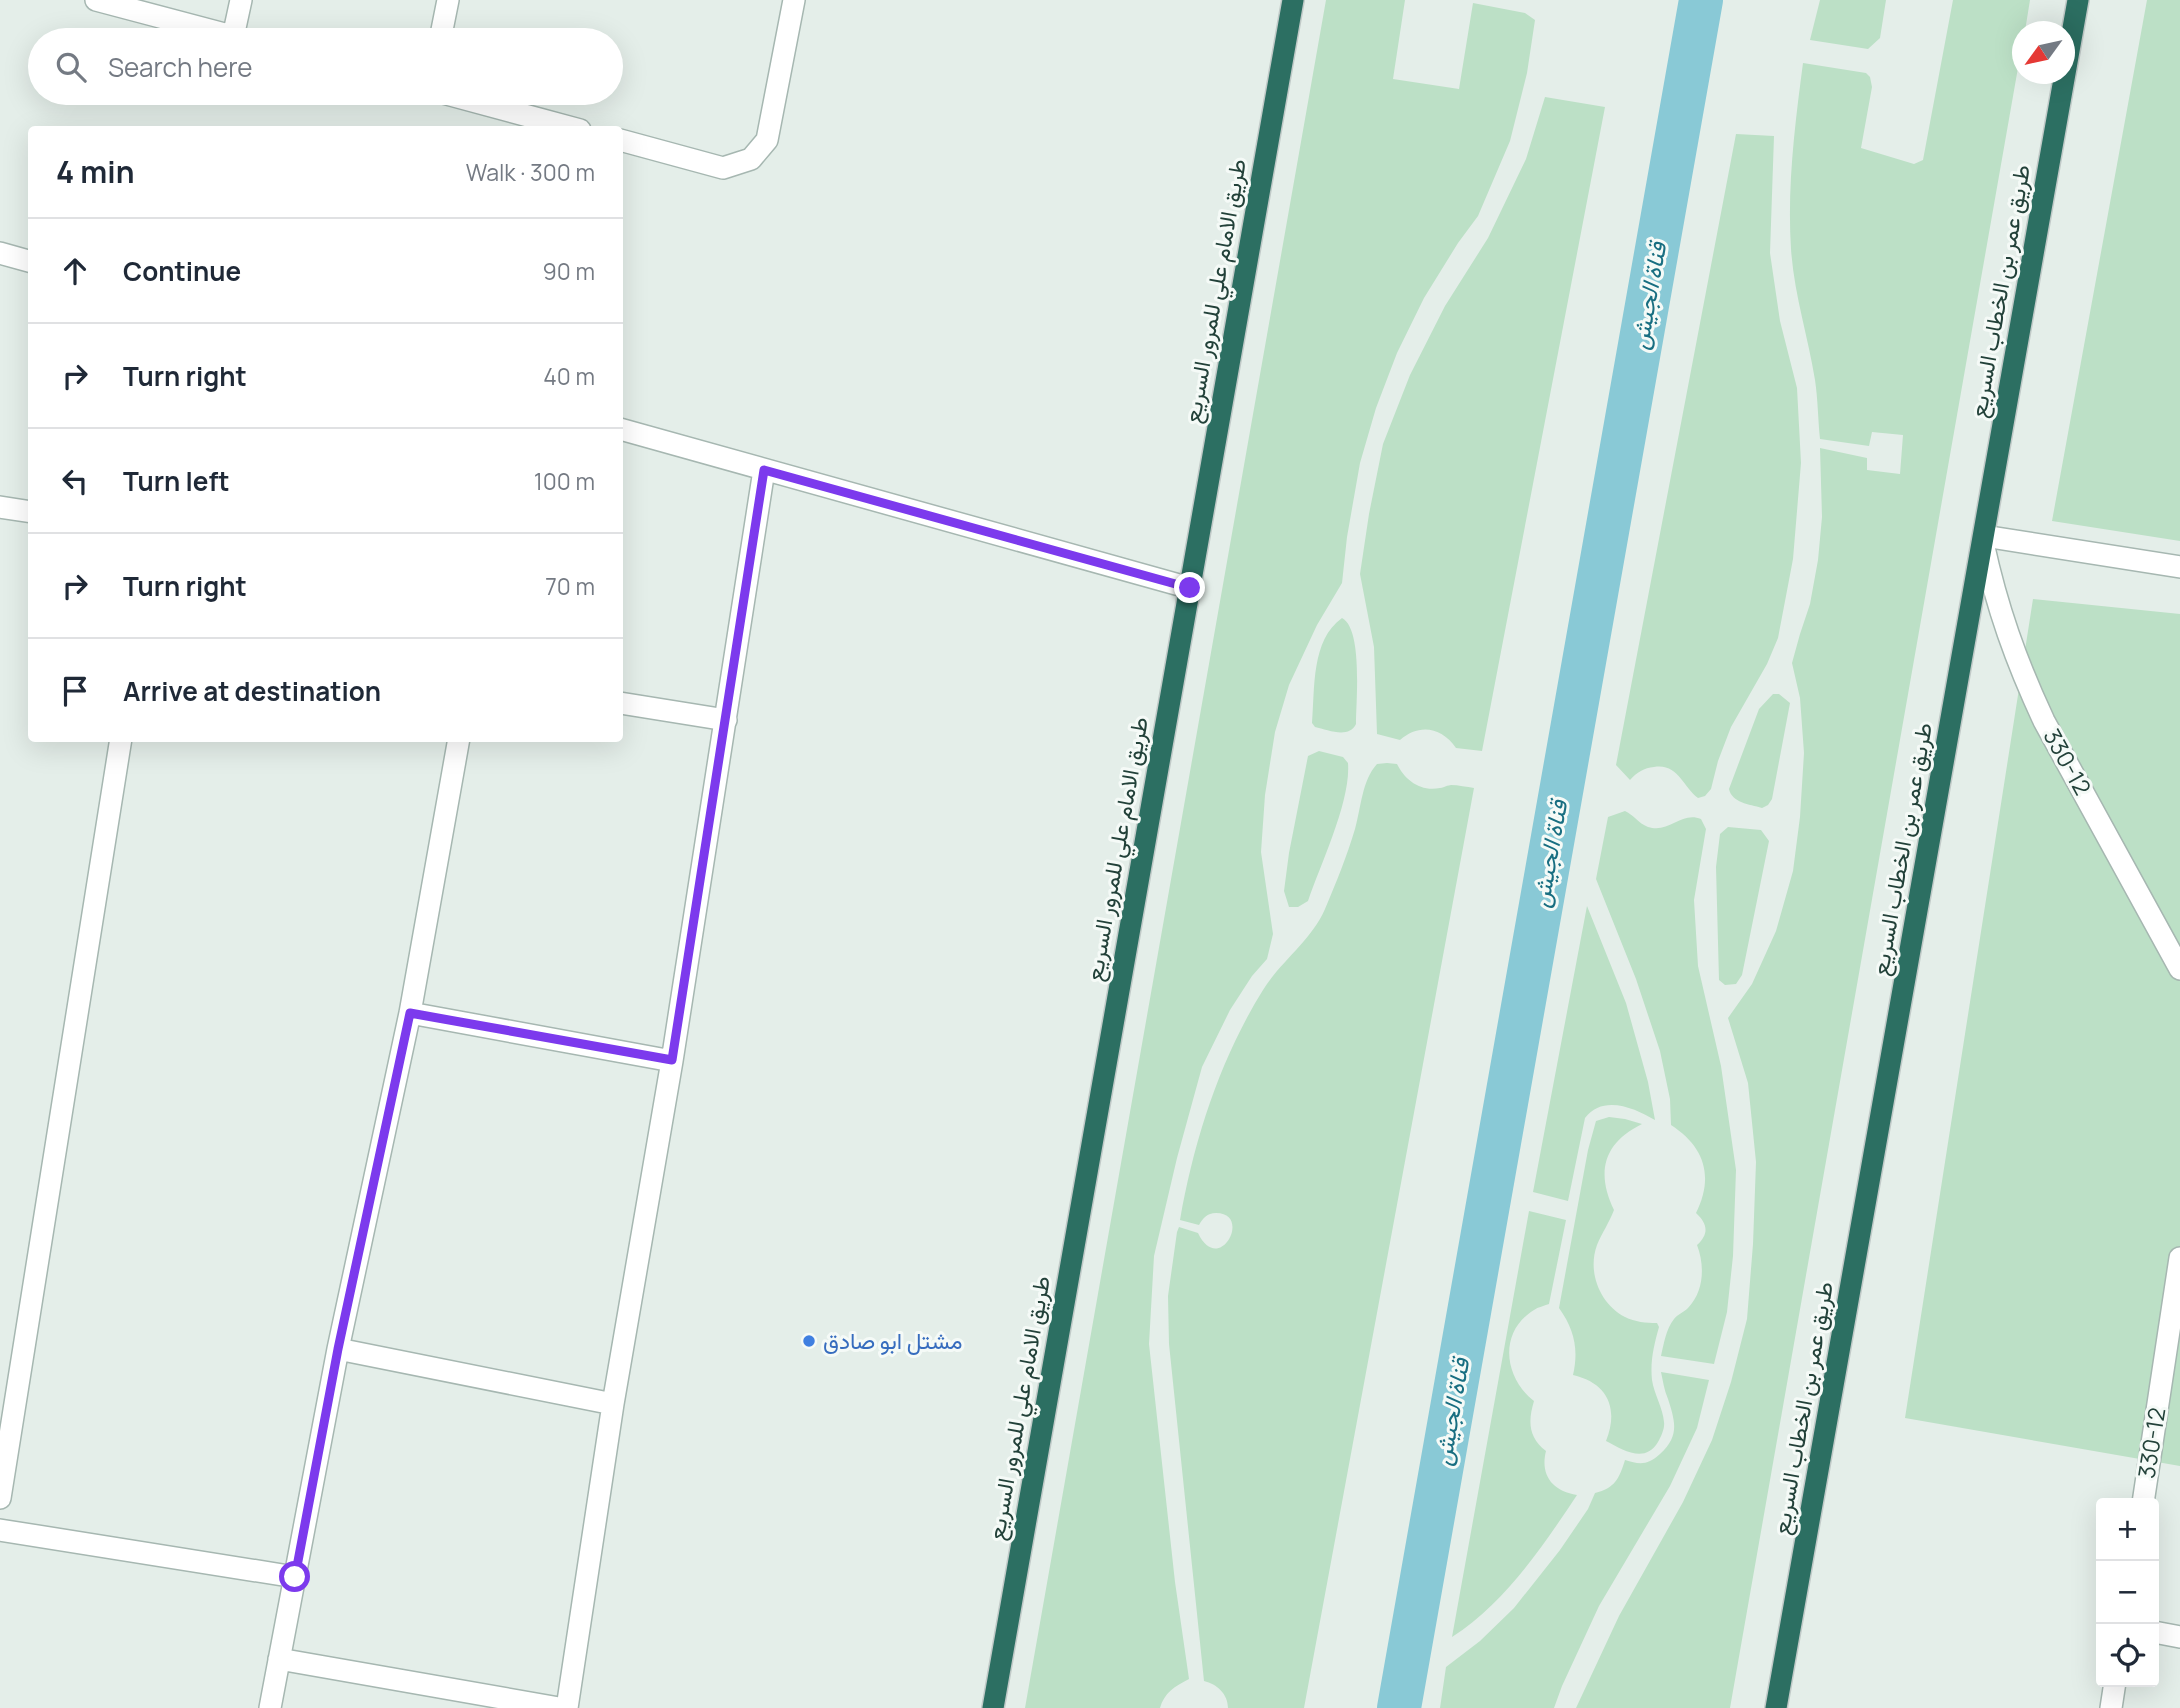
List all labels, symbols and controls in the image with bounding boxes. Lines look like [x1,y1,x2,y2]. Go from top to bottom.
north arrow [2012,21,2075,84]
search box [28,28,623,105]
icon: search [52,48,90,86]
text: Search here [108,49,253,85]
text: 4 min [56,151,134,192]
text: Walk · 300 m [466,156,595,188]
street label: طريق الامام علي للمرور السريع [1175,156,1257,426]
street label: طريق عمر بن الخطاب السريع [1961,162,2038,420]
water label: قناة الجيش [1622,237,1674,352]
icon: ahead [56,252,94,290]
text: Continue [123,253,241,289]
text: 90 m [543,255,595,287]
icon: right [56,357,94,395]
text: Turn right [123,358,247,394]
text: 40 m [543,360,595,392]
icon: left [56,462,94,500]
text: Turn left [123,463,230,499]
text: 100 m [534,465,595,497]
icon: right [56,567,94,605]
text: Turn right [123,568,247,604]
text: 70 m [545,570,595,602]
route end [1174,572,1205,603]
icon: arrive [56,672,94,710]
text: Arrive at destination [123,673,381,709]
street label: طريق الامام علي للمرور السريع [1077,714,1159,984]
street label: طريق عمر بن الخطاب السريع [1863,720,1940,978]
street label: 330-12 [2037,723,2099,800]
water label: قناة الجيش [1523,795,1575,910]
street label: طريق الامام علي للمرور السريع [979,1273,1061,1543]
street label: طريق عمر بن الخطاب السريع [1764,1279,1841,1537]
place label: مشتل ابو صادق [823,1324,963,1356]
marker: مشتل ابو صادق [801,1333,817,1349]
water label: قناة الجيش [1425,1353,1477,1468]
street label: 330-12 [2130,1405,2172,1481]
map controls [2096,1498,2159,1687]
button: + [2096,1498,2159,1561]
route start [279,1561,310,1592]
button: − [2096,1561,2159,1624]
button: locate [2096,1624,2159,1687]

